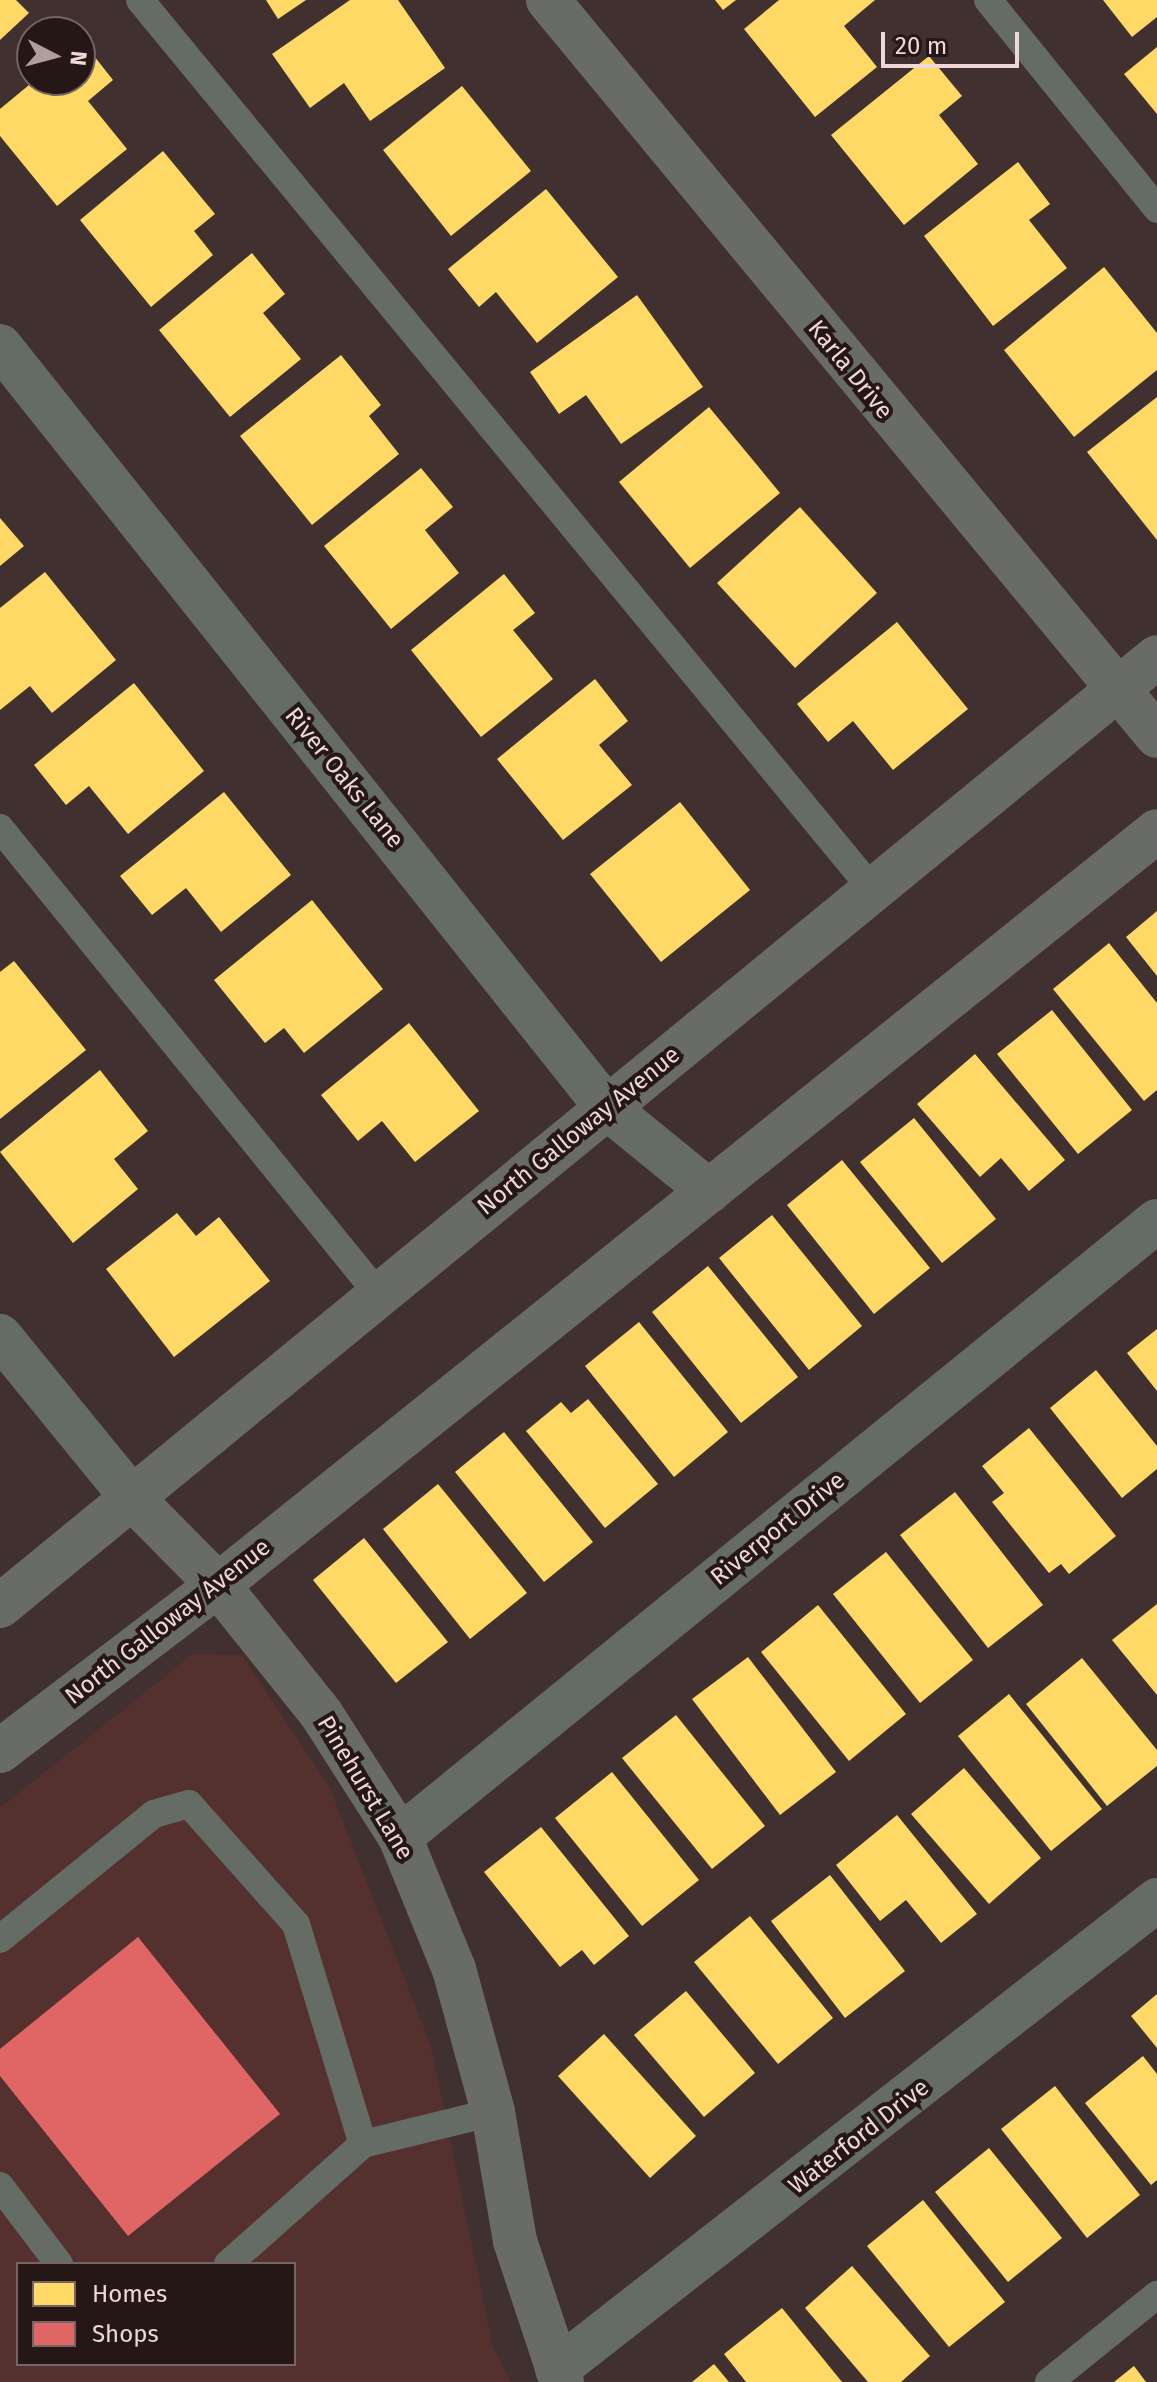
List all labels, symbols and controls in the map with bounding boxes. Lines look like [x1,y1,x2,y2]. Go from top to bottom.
north arrow [16,16,96,96]
scale bar [885,16,1023,66]
text: 20 m [895,32,947,60]
text: N [64,50,93,67]
street label: Karla Drive [801,315,899,425]
street label: River Oaks Lane [278,702,410,854]
street label: North Galloway Avenue [472,1040,686,1222]
street label: Riverport Drive [705,1466,851,1592]
street label: North Galloway Avenue [60,1533,276,1711]
street label: Pinehurst Lane [311,1711,419,1865]
street label: Waterford Drive [783,2073,935,2201]
legend [16,2262,296,2366]
text: Homes [92,2280,167,2308]
text: Shops [92,2320,159,2348]

